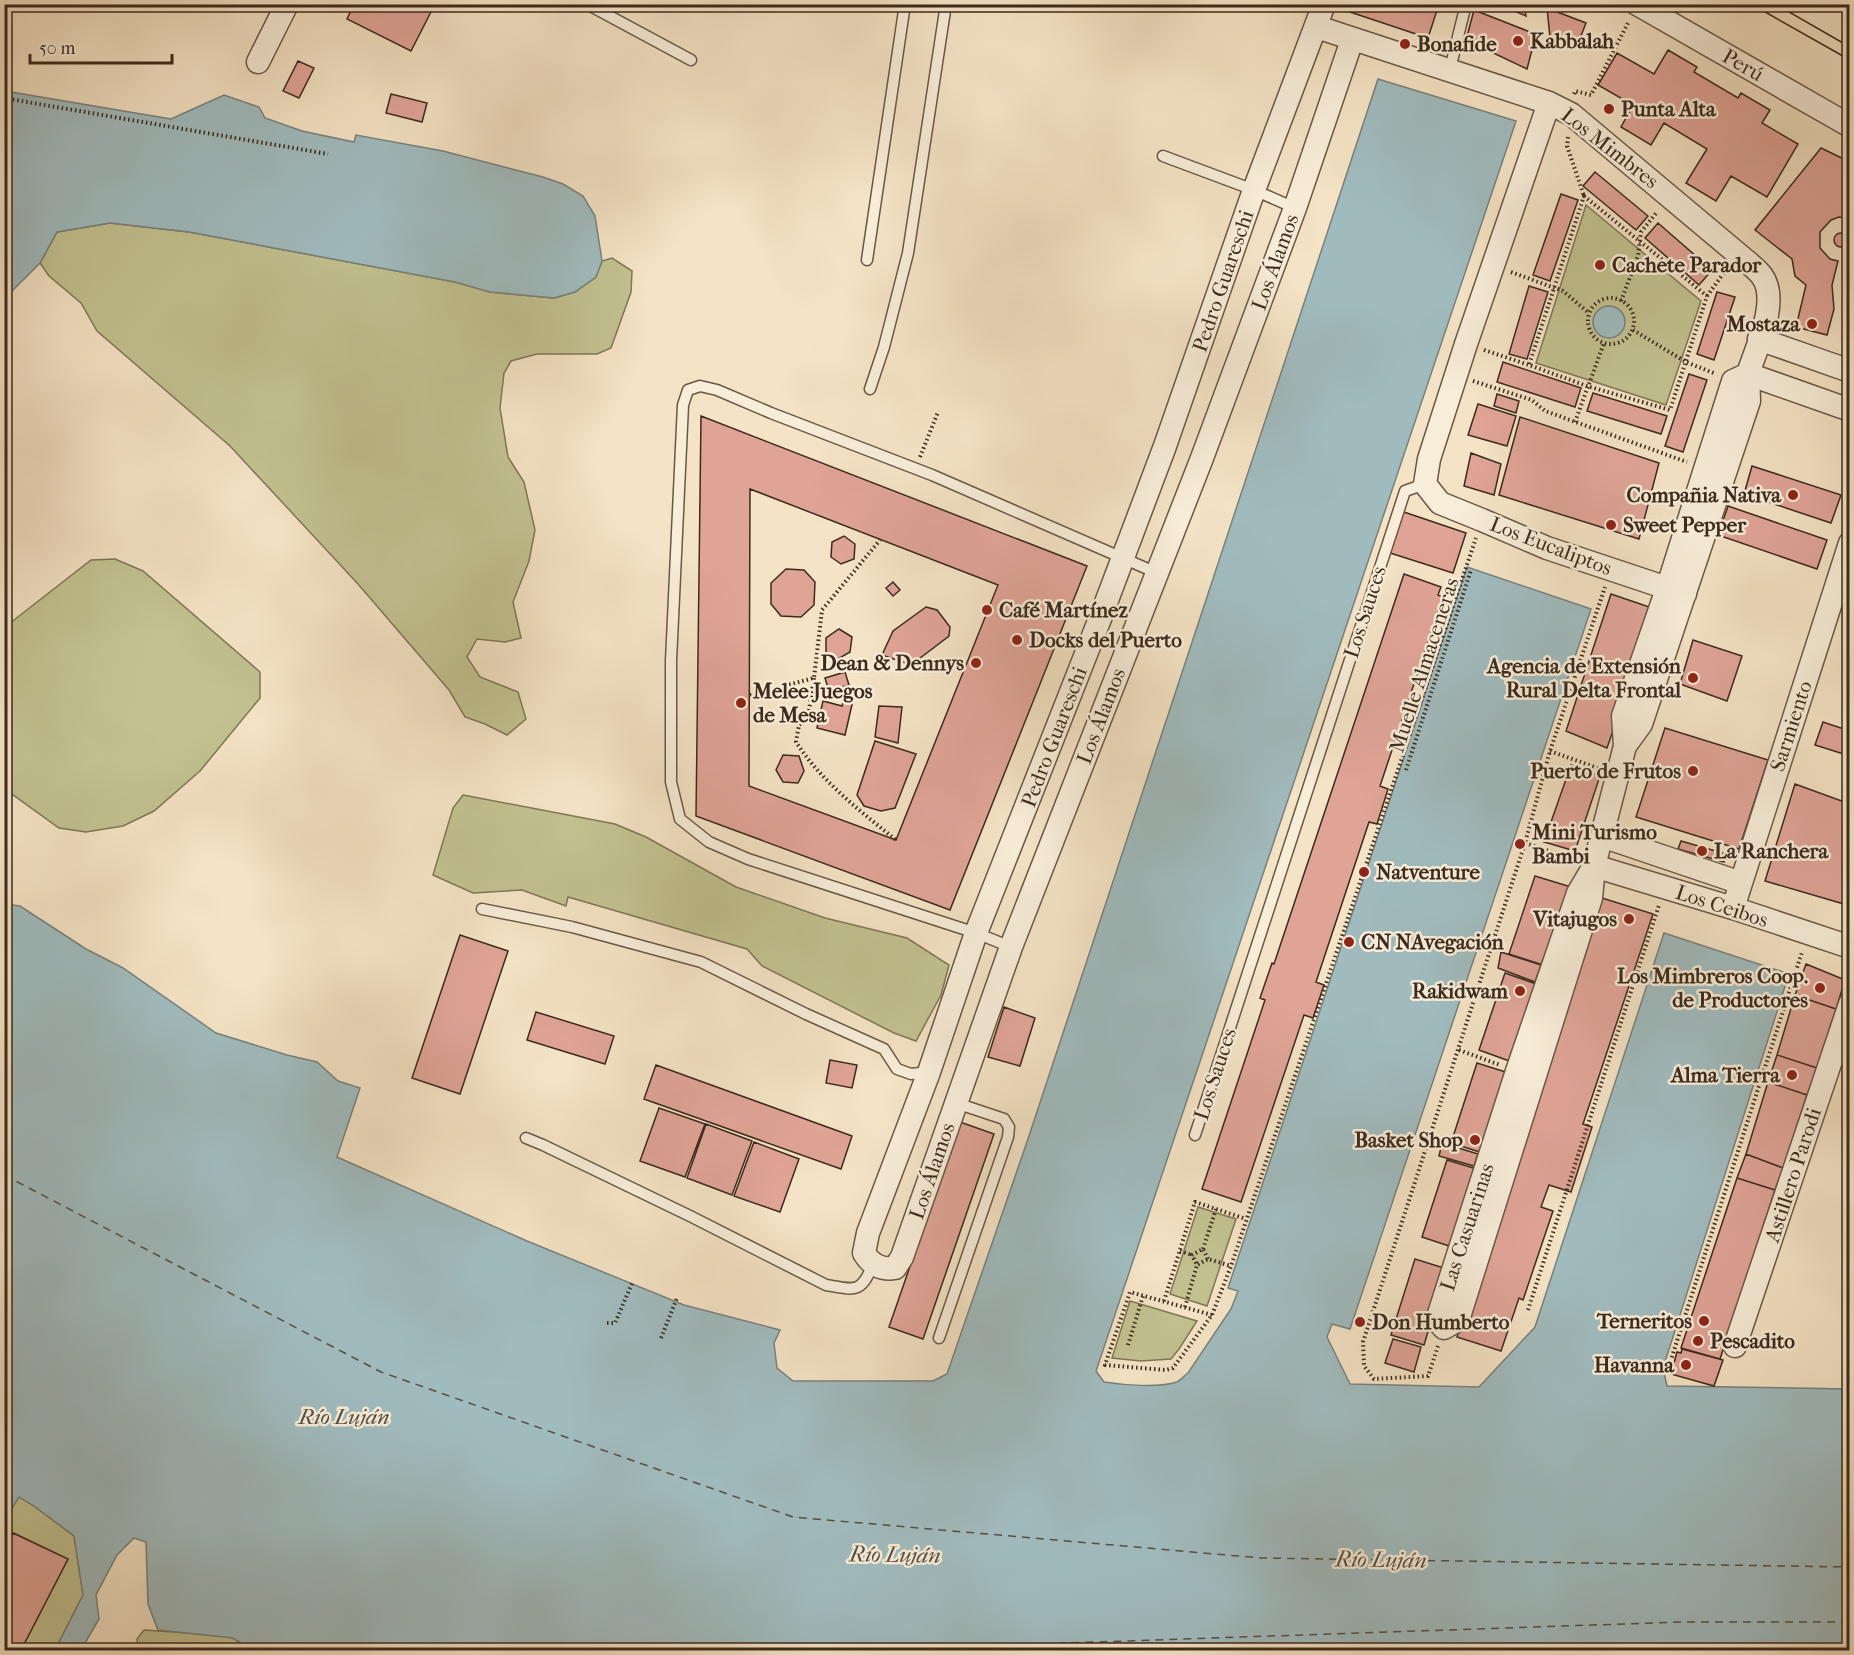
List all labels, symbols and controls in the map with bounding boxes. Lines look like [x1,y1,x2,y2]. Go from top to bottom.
scale bar [30,27,172,65]
place label: Kabbalah [1530,29,1614,53]
place label: Bonafide [1417,32,1497,56]
marker: Kabbalah [1511,34,1525,48]
marker: Bonafide [1398,37,1412,51]
text: 50 m [39,38,76,59]
street label: Perú [1718,44,1768,86]
place label: Punta Alta [1621,97,1717,121]
marker: Punta Alta [1602,102,1616,116]
street label: Los Mimbres [1557,103,1663,193]
street label: Pedro Guareschi [1187,207,1259,355]
street label: Los Álamos [1247,210,1304,313]
place label: Cachete Parador [1612,253,1762,277]
marker: Cachete Parador [1593,258,1607,272]
place label: Mostaza [1725,312,1801,336]
marker: Mostaza [1805,317,1819,331]
place label: Compañia Nativa [1627,483,1782,507]
marker: Compañia Nativa [1786,488,1800,502]
street label: Los Eucaliptos [1487,512,1616,580]
place label: Sweet Pepper [1623,513,1747,537]
marker: Sweet Pepper [1604,518,1618,532]
street label: Los Sauces [1339,563,1391,661]
street label: Muelle Almaceneras [1384,574,1464,756]
place label: Café Martínez [999,598,1128,622]
marker: Café Martínez [980,603,994,617]
place label: Docks del Puerto [1029,628,1182,652]
marker: Docks del Puerto [1010,633,1024,647]
place label: Dean & Dennys [820,651,964,675]
place label: Agencia de Extensión Rural Delta Frontal [1485,654,1682,702]
marker: Dean & Dennys [969,656,983,670]
street label: Pedro Guareschi [1016,663,1092,811]
street label: Los Álamos [1072,665,1130,767]
marker: Agencia de Extensión Rural Delta Frontal [1686,671,1700,685]
street label: Sarmiento [1765,678,1817,774]
place label: Melee Juegos de Mesa [752,679,873,727]
marker: Melee Juegos de Mesa [734,696,748,710]
place label: Puerto de Frutos [1530,759,1681,783]
marker: Puerto de Frutos [1686,764,1700,778]
place label: Mini Turismo Bambi [1531,820,1657,868]
marker: Mini Turismo Bambi [1513,837,1527,851]
place label: La Ranchera [1714,839,1829,863]
marker: La Ranchera [1695,844,1709,858]
place label: Natventure [1376,860,1480,884]
marker: Natventure [1357,865,1371,879]
street label: Los Ceibos [1673,880,1771,932]
place label: Vitajugos [1532,907,1617,931]
marker: Vitajugos [1622,912,1636,926]
place label: CN NAvegación [1361,930,1505,954]
marker: CN NAvegación [1342,935,1356,949]
place label: Los Mimbreros Coop. de Productores [1617,964,1808,1012]
place label: Rakidwam [1412,979,1509,1003]
marker: Los Mimbreros Coop. de Productores [1813,981,1827,995]
marker: Rakidwam [1513,984,1527,998]
street label: Los Sauces [1189,1025,1241,1123]
place label: Alma Tierra [1669,1063,1781,1087]
marker: Alma Tierra [1785,1068,1799,1082]
street label: Astillero Parodi [1760,1105,1826,1246]
street label: Los Álamos [904,1119,960,1222]
place label: Basket Shop [1354,1128,1464,1152]
marker: Basket Shop [1468,1133,1482,1147]
street label: Las Casuarinas [1435,1160,1499,1294]
place label: Terneritos [1596,1309,1692,1333]
place label: Don Humberto [1372,1310,1510,1334]
marker: Terneritos [1697,1314,1711,1328]
marker: Don Humberto [1353,1315,1367,1329]
place label: Pescadito [1710,1329,1795,1353]
marker: Pescadito [1691,1334,1705,1348]
place label: Havanna [1594,1353,1675,1377]
marker: Havanna [1679,1358,1693,1372]
water label: Río Luján [296,1404,390,1430]
water label: Río Luján [847,1541,941,1569]
water label: Río Luján [1333,1546,1427,1574]

